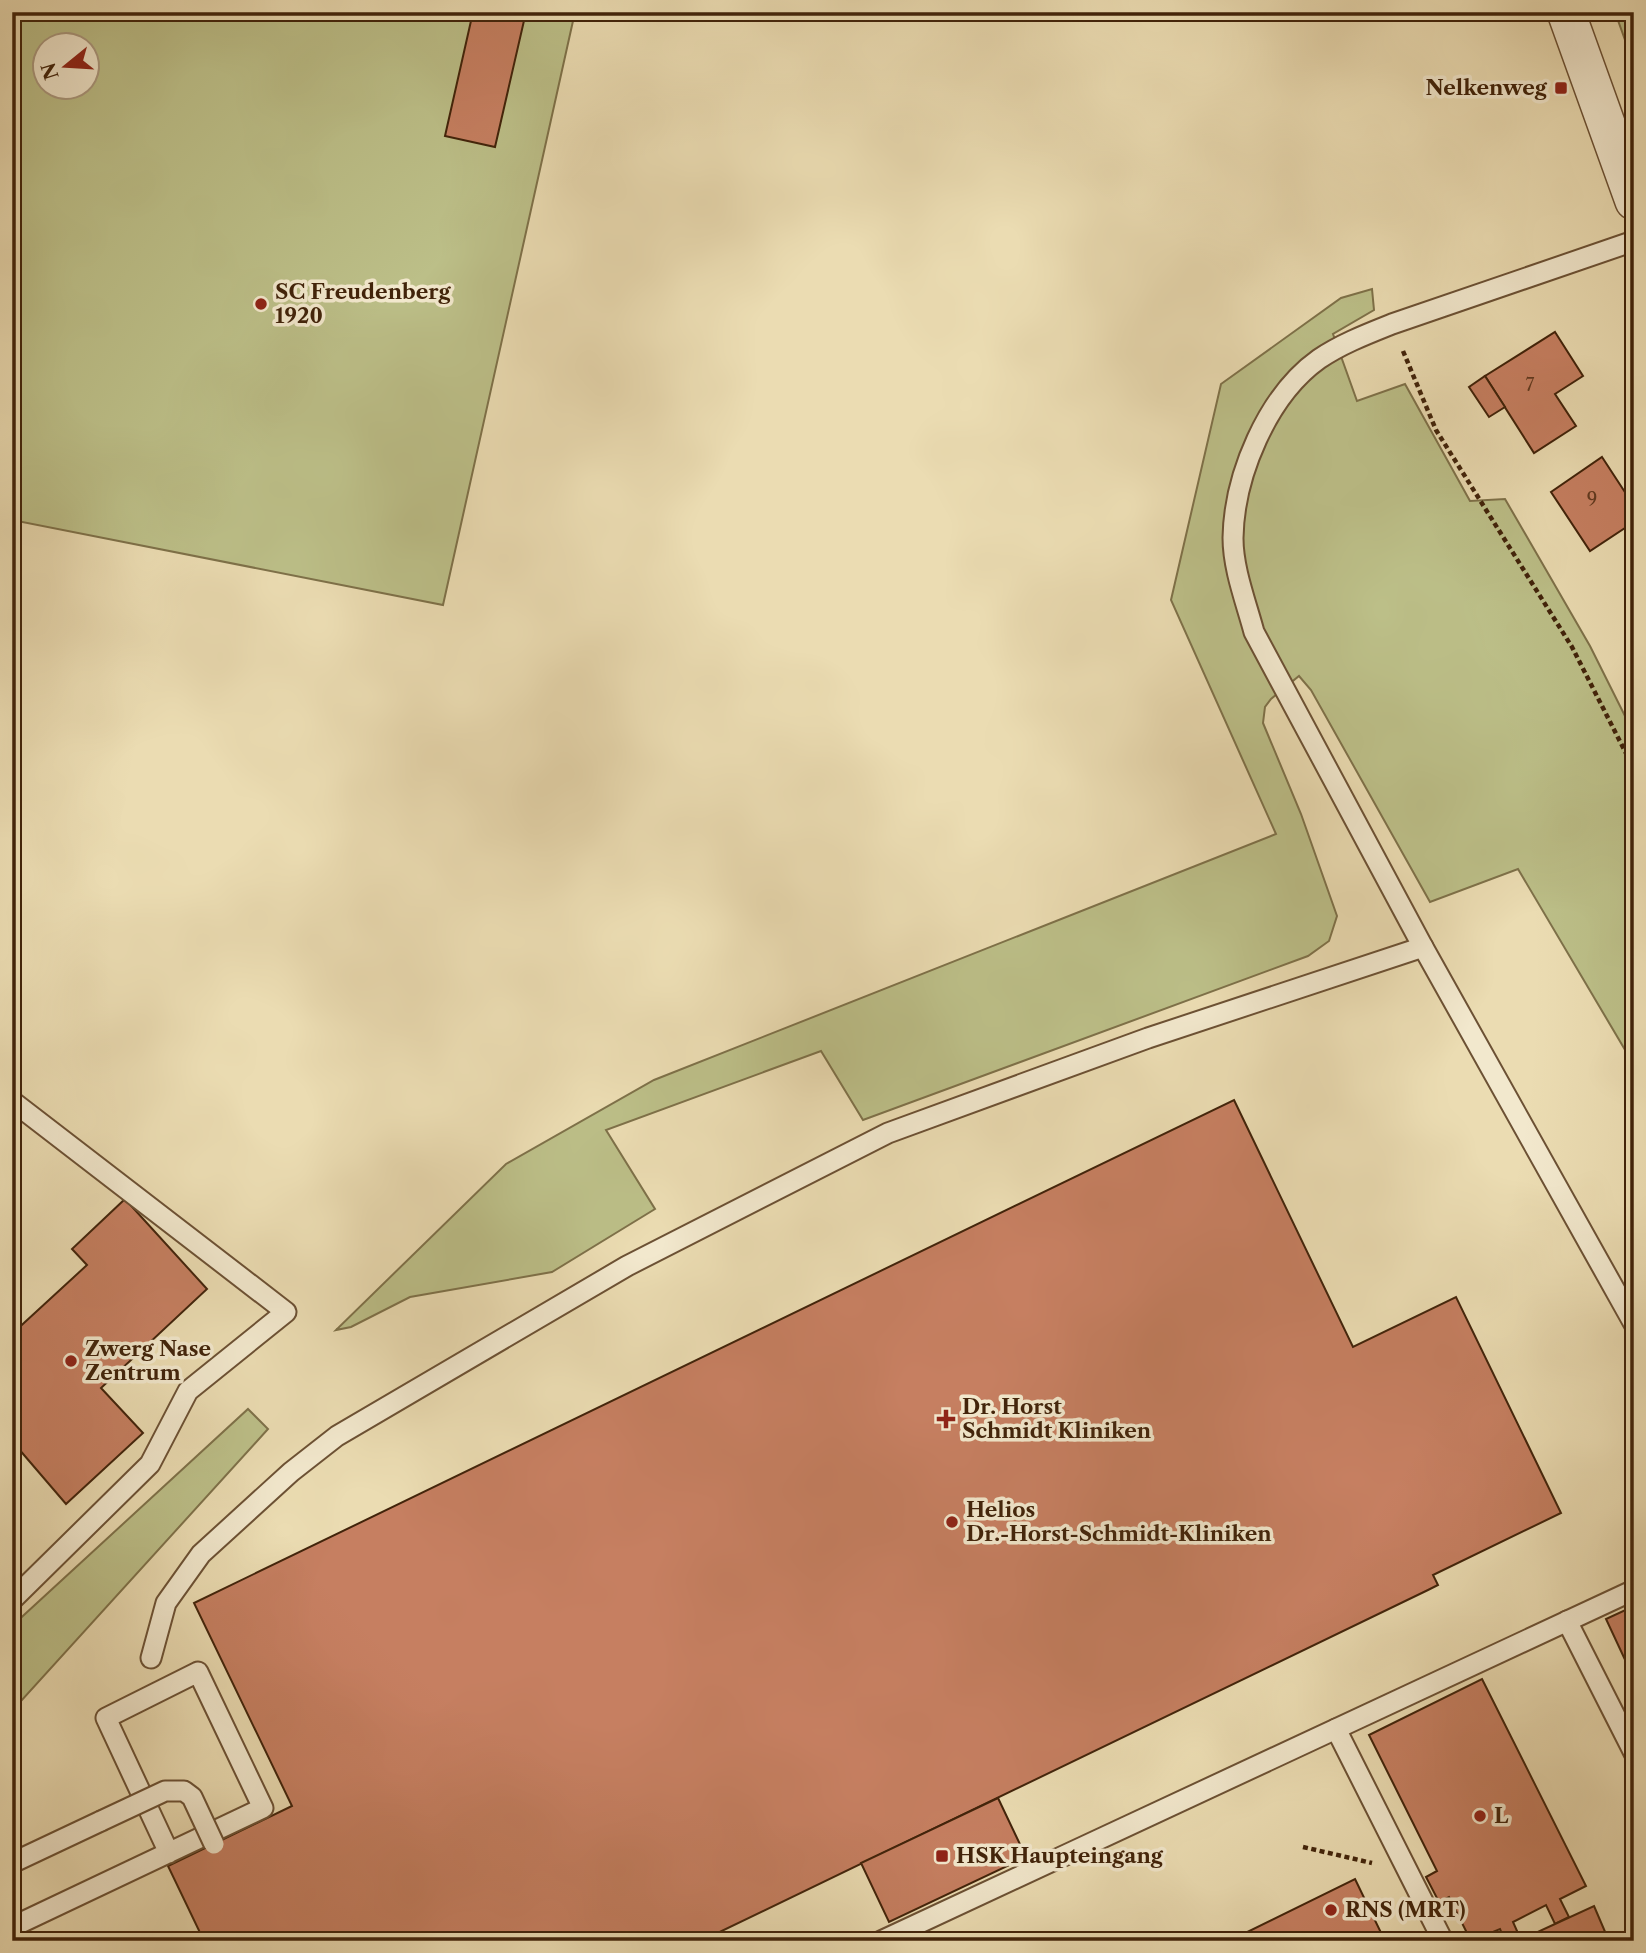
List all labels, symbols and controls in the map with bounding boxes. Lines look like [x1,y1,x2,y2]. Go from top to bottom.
north arrow [32,32,102,102]
text: N [37,60,64,83]
place label: Nelkenweg [1425,75,1548,100]
marker: Nelkenweg [1553,80,1569,96]
place label: SC Freudenberg 1920 [275,279,451,328]
marker: SC Freudenberg 1920 [253,296,269,312]
house number: 7 [1526,374,1535,396]
house number: 9 [1587,488,1597,510]
place label: Zwerg Nase Zentrum [85,1336,211,1385]
marker: Zwerg Nase Zentrum [63,1353,79,1369]
place label: Dr. Horst Schmidt Kliniken [962,1394,1152,1443]
marker: Dr. Horst Schmidt Kliniken [936,1409,956,1429]
place label: Helios Dr.-Horst-Schmidt-Kliniken [966,1497,1272,1546]
marker: Helios Dr.-Horst-Schmidt-Kliniken [944,1514,960,1530]
place label: L [1494,1803,1509,1828]
marker: L [1472,1808,1488,1824]
place label: HSK Haupteingang [956,1843,1164,1868]
marker: HSK Haupteingang [934,1848,950,1864]
place label: RNS (MRT) [1345,1897,1465,1922]
marker: RNS (MRT) [1323,1902,1339,1918]

